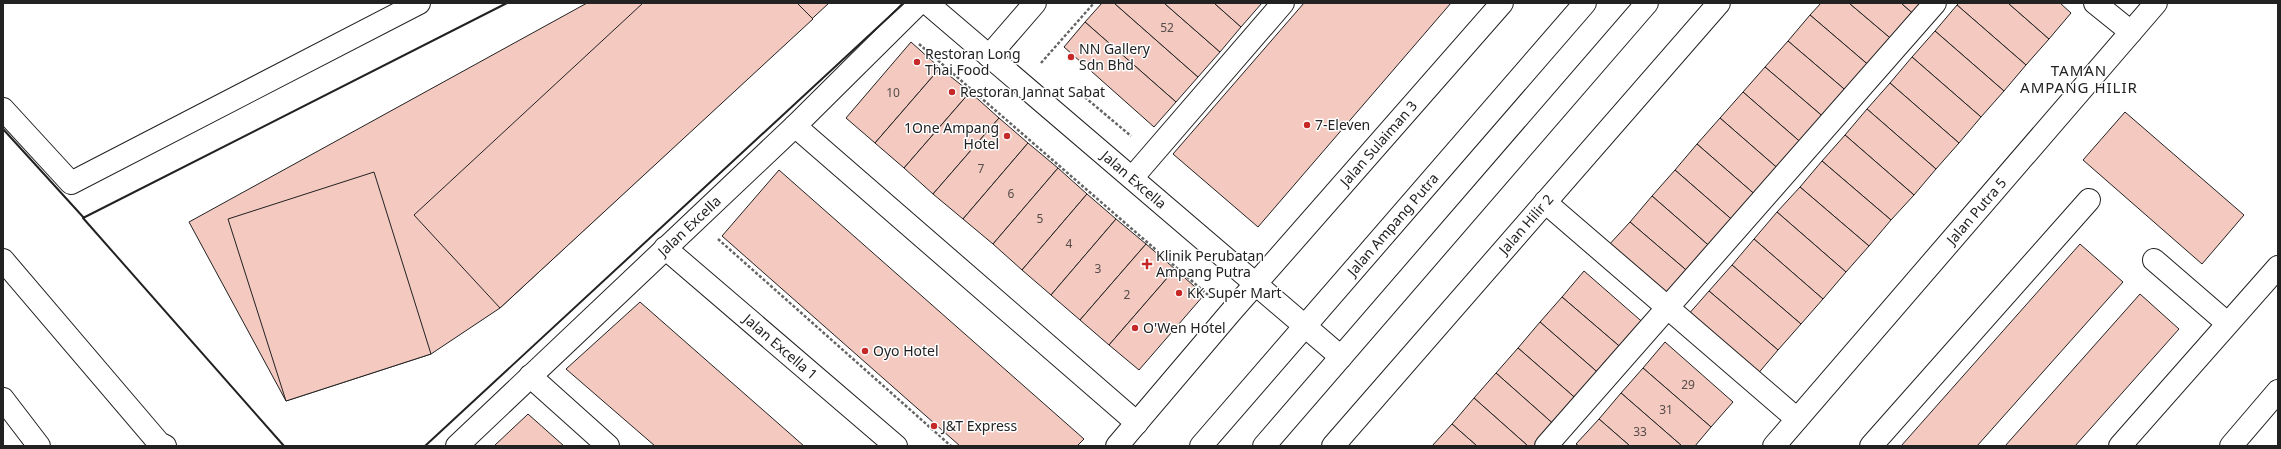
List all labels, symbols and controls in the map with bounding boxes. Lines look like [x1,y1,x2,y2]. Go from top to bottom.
house number: 52 [1160,19,1174,36]
place label: NN Gallery Sdn Bhd [1079,39,1151,74]
place label: Restoran Long Thai Food [925,44,1021,79]
marker: NN Gallery Sdn Bhd [1066,52,1076,62]
marker: Restoran Long Thai Food [912,57,922,67]
district label: TAMAN AMPANG HILIR [2020,60,2138,97]
place label: Restoran Jannat Sabat [960,82,1105,101]
house number: 10 [886,84,900,101]
marker: Restoran Jannat Sabat [947,87,957,97]
street label: Jalan Sulaiman 3 [1334,96,1421,192]
place label: 7-Eleven [1315,115,1370,134]
place label: 1One Ampang Hotel [904,118,999,153]
marker: 7-Eleven [1302,120,1312,130]
marker: 1One Ampang Hotel [1002,131,1012,141]
street label: Jalan Excella [1096,145,1171,213]
house number: 7 [978,160,985,177]
street label: Jalan Ampang Putra [1341,169,1442,281]
street label: Jalan Putra 5 [1941,173,2010,250]
house number: 6 [1008,185,1015,202]
street label: Jalan Hilir 2 [1493,190,1557,260]
street label: Jalan Excella [652,191,725,261]
house number: 5 [1037,210,1044,227]
house number: 4 [1066,235,1073,252]
place label: Klinik Perubatan Ampang Putra [1156,246,1264,281]
marker: Klinik Perubatan Ampang Putra [1141,258,1153,270]
house number: 3 [1095,260,1102,277]
place label: KK Super Mart [1187,283,1282,302]
house number: 2 [1124,286,1131,303]
marker: KK Super Mart [1174,288,1184,298]
street label: Jalan Excella 1 [738,308,822,384]
place label: O'Wen Hotel [1143,318,1226,337]
marker: O'Wen Hotel [1130,323,1140,333]
place label: Oyo Hotel [873,341,939,360]
marker: Oyo Hotel [860,346,870,356]
house number: 29 [1681,376,1695,393]
house number: 31 [1659,401,1673,418]
place label: J&T Express [940,416,1018,435]
marker: J&T Express [929,421,939,431]
house number: 33 [1633,423,1647,440]

